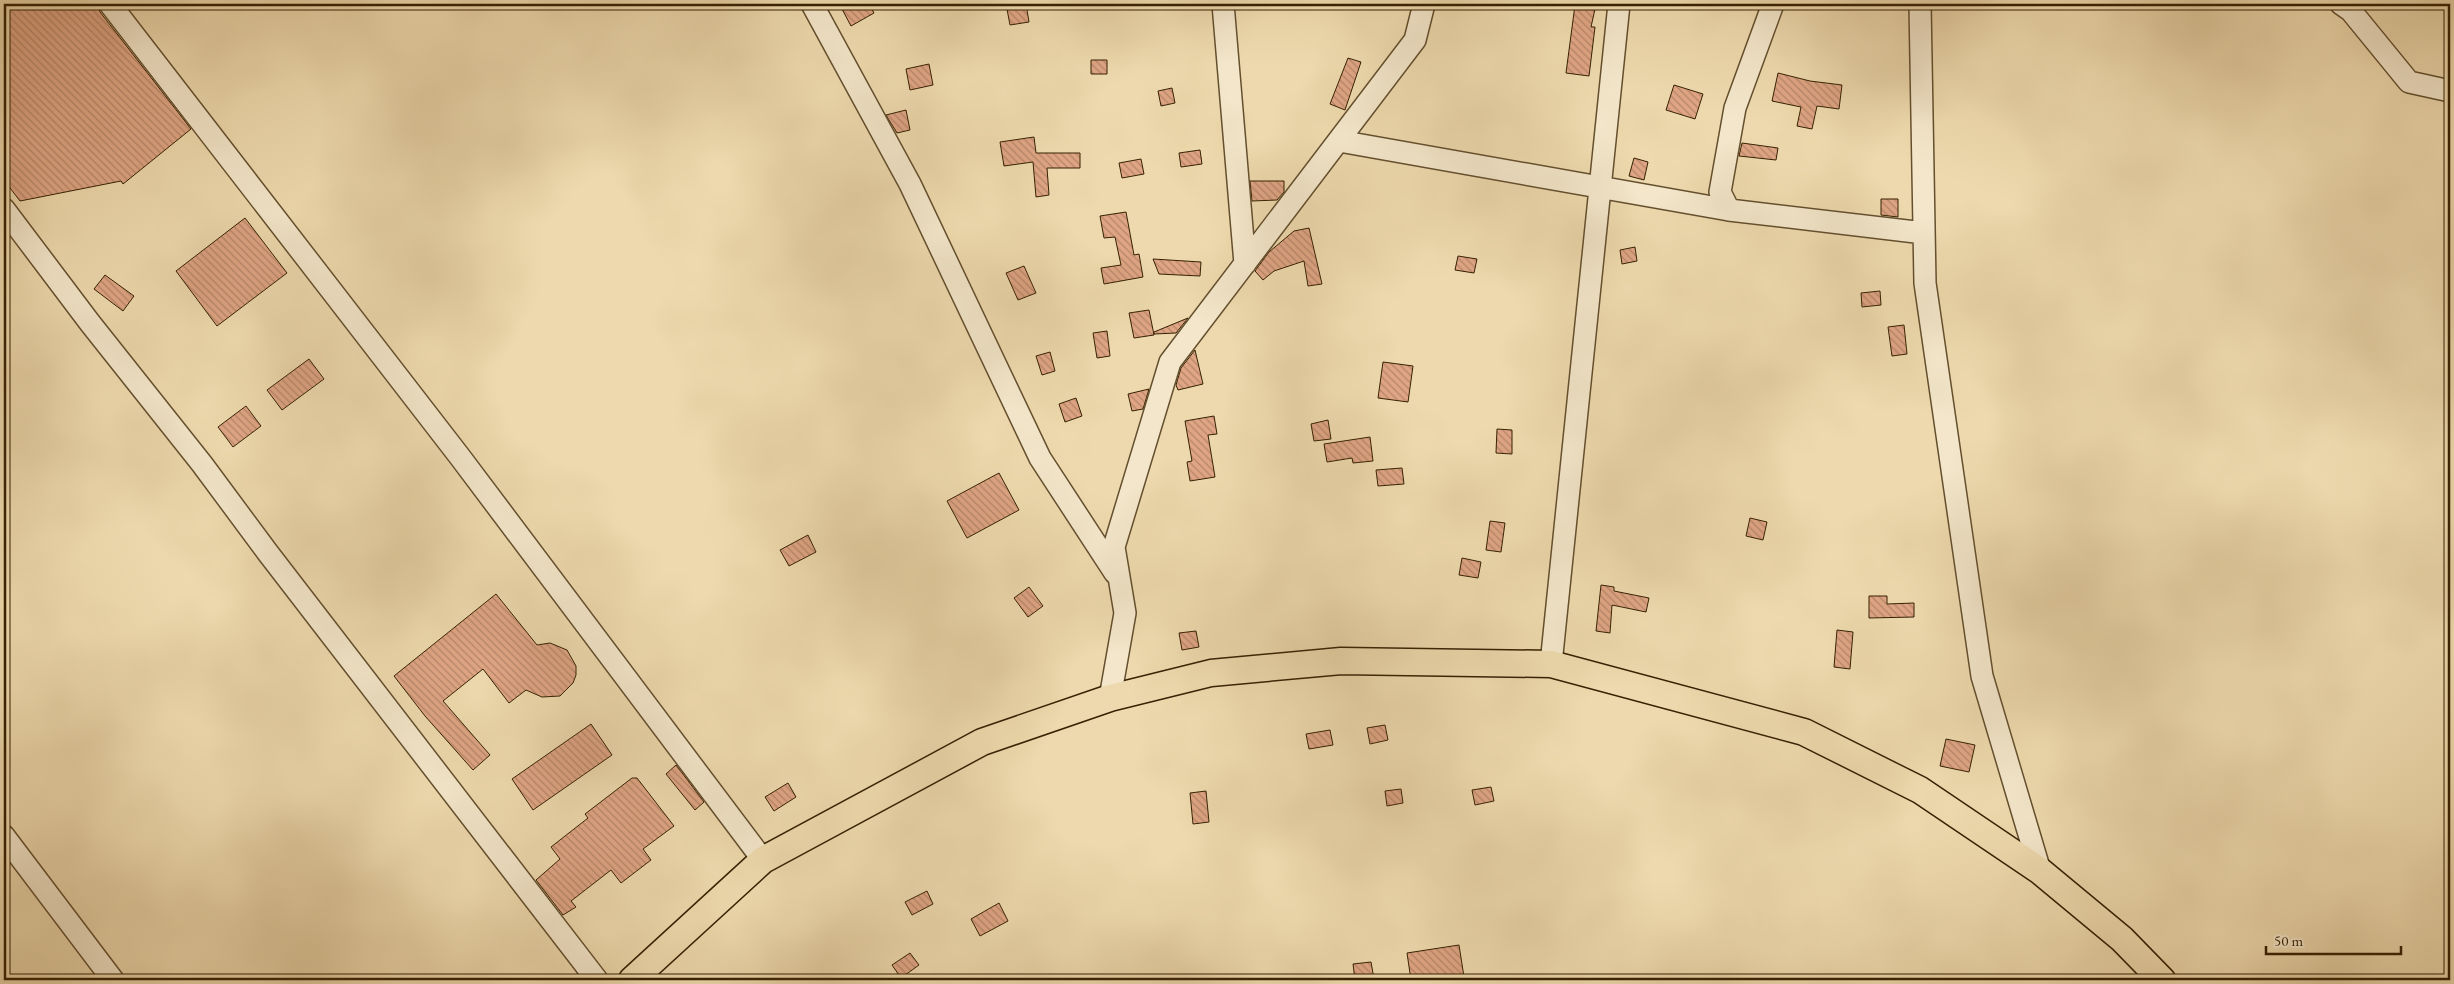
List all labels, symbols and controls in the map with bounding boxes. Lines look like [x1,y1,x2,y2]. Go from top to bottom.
scale bar [2266,924,2402,956]
text: 50 m [2274,931,2303,950]

